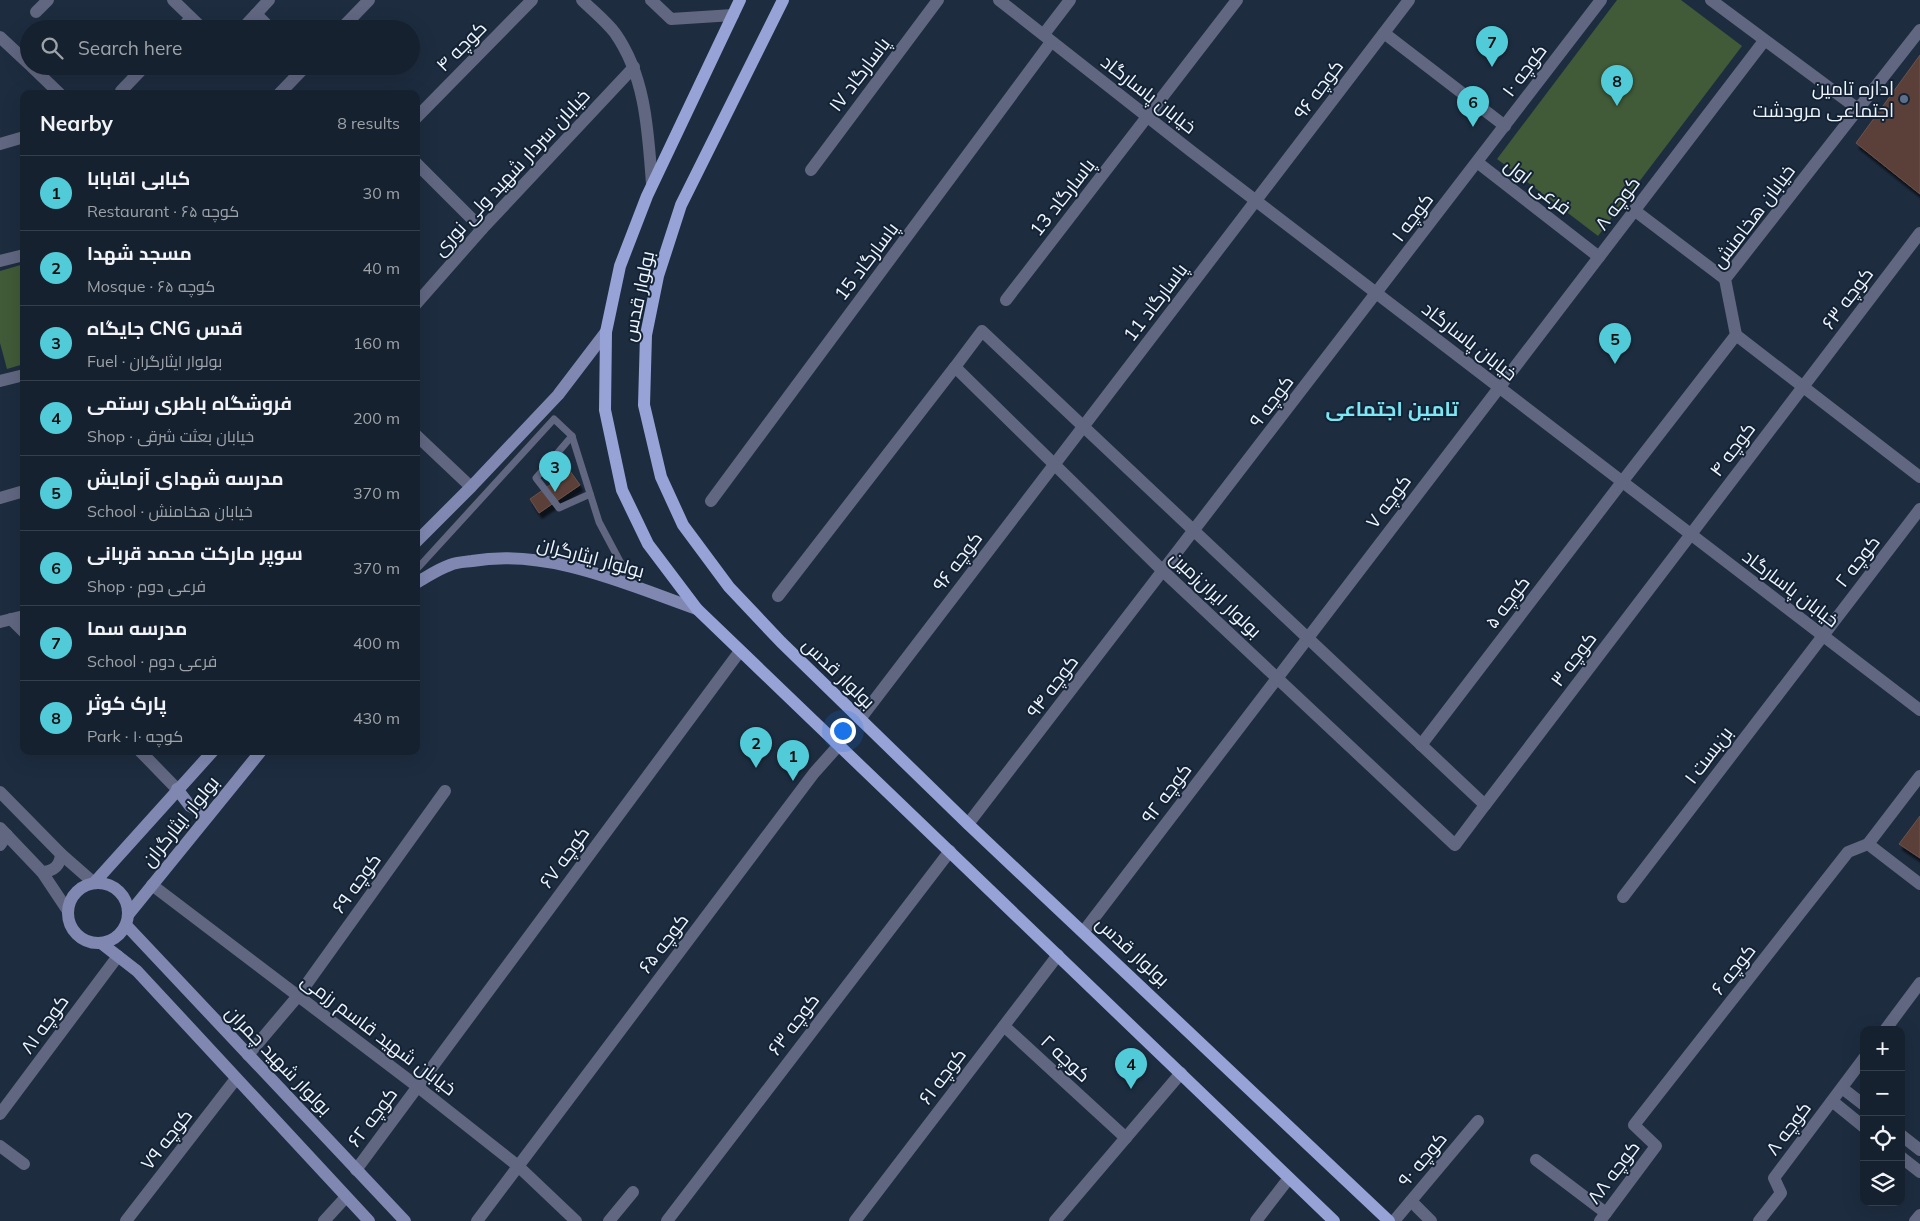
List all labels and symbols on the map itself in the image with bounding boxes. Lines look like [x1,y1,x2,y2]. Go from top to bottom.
street label: کوچه ۴ [431,16,492,77]
pin: 7 [1476,26,1508,67]
street label: پاسارگاد ۱۷ [823,32,896,117]
street label: کوچه ۱۰ [1496,39,1552,102]
street label: خیابان پاسارگاد [1096,49,1202,140]
street label: کوچه ۹۶ [1288,55,1349,124]
pin: 8 [1601,65,1633,106]
place label: اداره تامین اجتماعی مرودشت [1753,76,1894,122]
street label: خیابان سردار شهید ولی نوری [427,83,595,261]
pin: 6 [1457,86,1489,127]
marker: اداره تامین اجتماعی مرودشت [1898,93,1910,105]
street label: فرعی اول [1500,152,1576,220]
street label: پاسارگاد 13 [1024,153,1101,241]
street label: خیابان هخامنش [1706,159,1800,273]
street label: کوچه ۸ [1589,171,1646,235]
street label: کوچه ۱ [1386,188,1439,247]
street label: پاسارگاد 15 [829,217,904,306]
street label: بولوار قدس [617,248,659,344]
street label: پاسارگاد 11 [1118,258,1193,347]
street label: کوچه ۶۳ [1816,262,1879,334]
street label: خیابان پاسارگاد [1417,296,1523,387]
pin: 5 [1599,323,1631,364]
street label: کوچه ۹ [1244,370,1299,432]
district label: تامین اجتماعی [1326,396,1459,421]
street label: کوچه ۴ [1704,417,1761,482]
pin: 3 [539,451,571,492]
street label: کوچه ۷ [1360,469,1417,533]
street label: کوچه ۹۶ [927,527,988,596]
street label: کوچه ۲ [1829,530,1886,592]
street label: بولوار ایثارگران [535,531,647,583]
street label: خیابان پاسارگاد [1737,544,1844,633]
street label: بولوار ایران‌زمین [1165,545,1267,643]
street label: کوچه ۵ [1479,571,1535,634]
street label: کوچه ۳ [1545,627,1602,692]
street label: بولوار قدس [798,632,880,714]
street label: کوچه ۹۴ [1021,650,1084,723]
your location [830,718,856,744]
street label: بن‌بست ۱ [1679,721,1737,789]
pin: 2 [740,727,772,768]
pin: 1 [777,740,809,781]
street label: کوچه ۹۲ [1136,758,1197,828]
street label: بولوار ایثارگران [136,771,224,871]
street label: کوچه ۶۷ [534,822,595,893]
street label: کوچه ۶۹ [326,848,387,918]
street label: کوچه ۶۵ [633,908,694,978]
street label: بولوار قدس [1091,911,1175,991]
street label: کوچه ۶ [1706,939,1761,1000]
street label: خیابان شهید قاسم رزمی [295,968,461,1102]
street label: کوچه ۶۳ [762,988,825,1060]
street label: کوچه ۸۱ [15,990,74,1059]
street label: بولوار شهید چمران [220,1000,337,1121]
street label: کوچه ۲ [1035,1029,1096,1088]
street label: کوچه ۶۱ [913,1043,972,1109]
pin: 4 [1115,1048,1147,1089]
street label: کوچه ۶۲ [342,1082,403,1152]
street label: کوچه ۸ [1760,1096,1817,1160]
street label: کوچه ۷۹ [135,1104,198,1175]
street label: کوچه ۹۰ [1392,1127,1453,1192]
street label: کوچه ۸۸ [1581,1136,1645,1209]

